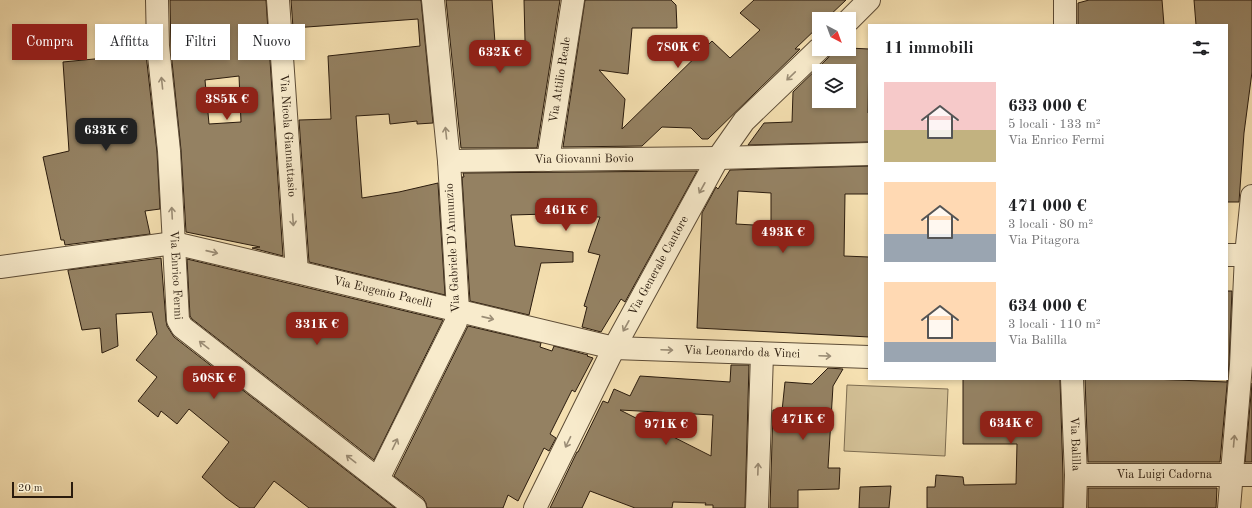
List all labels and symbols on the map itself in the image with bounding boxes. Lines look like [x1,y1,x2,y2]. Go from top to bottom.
north arrow [812,12,856,56]
pin: 780K € [645,35,711,69]
street label: Via Attilio Reale [548,36,573,124]
pin: 632K € [467,40,533,74]
one-way arrow [786,71,796,80]
street label: Via Nicola Giannattasio [277,74,298,198]
one-way arrow [158,77,166,90]
pin: 385K € [194,87,260,121]
pin: 633K € [73,118,139,152]
one-way arrow [442,127,450,140]
street label: Via Giovanni Bovio [534,153,634,166]
one-way arrow [698,182,706,194]
street label: Via Gabriele D'Annunzio [444,183,462,313]
pin: 461K € [533,198,599,232]
one-way arrow [168,207,176,220]
one-way arrow [290,213,297,226]
street label: Via Generale Cantore [627,214,691,318]
pin: 493K € [750,220,816,254]
street label: Via Enrico Fermi [167,230,184,320]
one-way arrow [205,249,218,256]
street label: Via Eugenio Pacelli [332,275,433,310]
pin: 331K € [284,312,350,346]
one-way arrow [481,314,494,322]
one-way arrow [622,320,630,332]
one-way arrow [199,340,210,349]
street label: Via Leonardo da Vinci [684,344,800,361]
one-way arrow [660,346,673,354]
one-way arrow [818,352,831,360]
pin: 508K € [181,366,247,400]
pin: 471K € [770,407,836,441]
pin: 634K € [978,411,1044,445]
pin: 971K € [633,412,699,446]
street label: Via Balilla [1068,416,1082,471]
one-way arrow [1231,435,1238,448]
one-way arrow [564,436,571,448]
one-way arrow [392,439,400,451]
one-way arrow [346,455,357,463]
one-way arrow [755,463,762,476]
street label: Via Luigi Cadorna [1116,469,1212,481]
scale bar [12,480,73,499]

